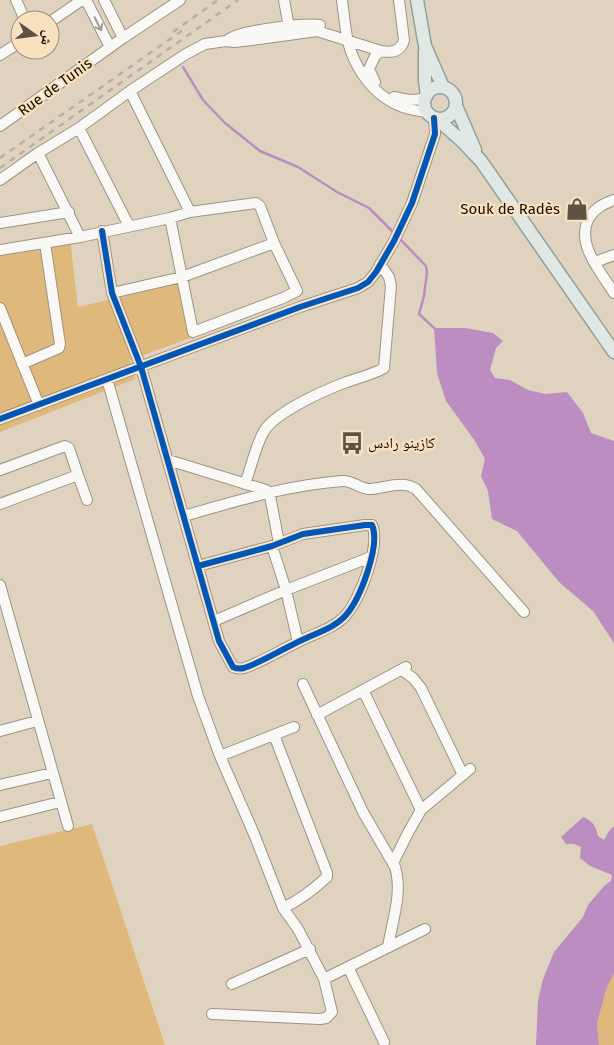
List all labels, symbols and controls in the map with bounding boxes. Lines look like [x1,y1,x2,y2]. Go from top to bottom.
north arrow [10,10,60,60]
one-way arrow [93,16,103,31]
text: ش [37,29,57,47]
street label: Rue de Tunis [15,54,95,120]
shop icon: Souk de Radès [564,196,590,222]
place label: Souk de Radès [460,200,560,218]
bus stop icon: كازينو رادس [339,430,365,456]
place label: كازينو رادس [368,434,435,453]

